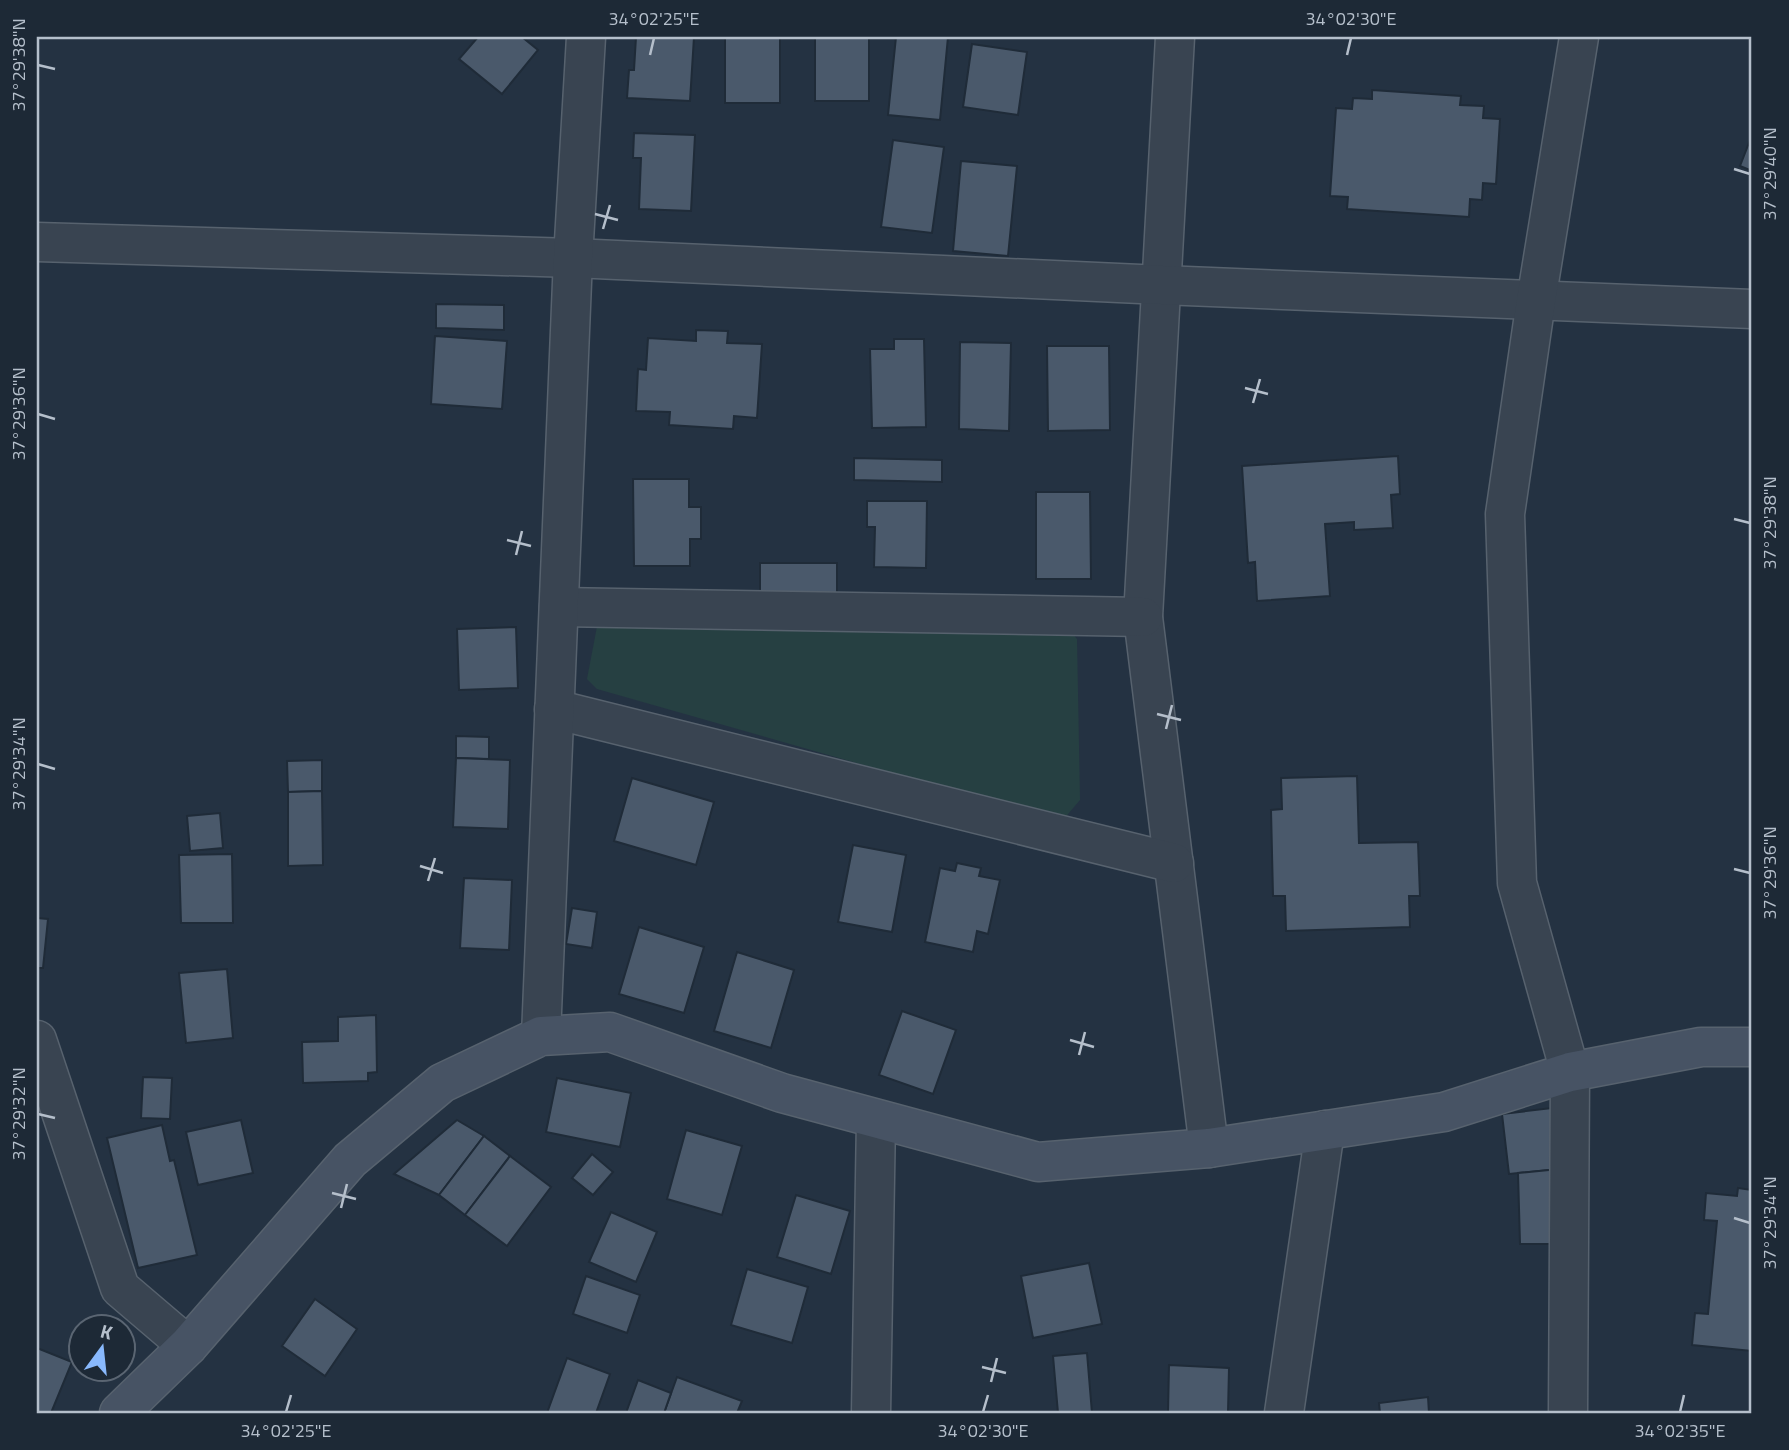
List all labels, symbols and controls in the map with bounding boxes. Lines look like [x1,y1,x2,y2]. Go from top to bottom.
text: 34°02'25"E [609,5,700,32]
text: 34°02'30"E [1306,5,1397,32]
text: 37°29'38"N [5,18,32,112]
text: 37°29'40"N [1756,127,1783,221]
text: 37°29'36"N [5,367,32,461]
text: 37°29'38"N [1756,476,1783,570]
text: 37°29'34"N [5,717,32,811]
text: 37°29'36"N [1756,826,1783,920]
text: 37°29'32"N [5,1067,32,1161]
text: 37°29'34"N [1756,1176,1783,1270]
north arrow [66,1314,136,1384]
text: K [97,1316,116,1347]
text: 34°02'25"E [241,1417,332,1444]
text: 34°02'30"E [938,1417,1029,1444]
text: 34°02'35"E [1635,1417,1726,1444]

